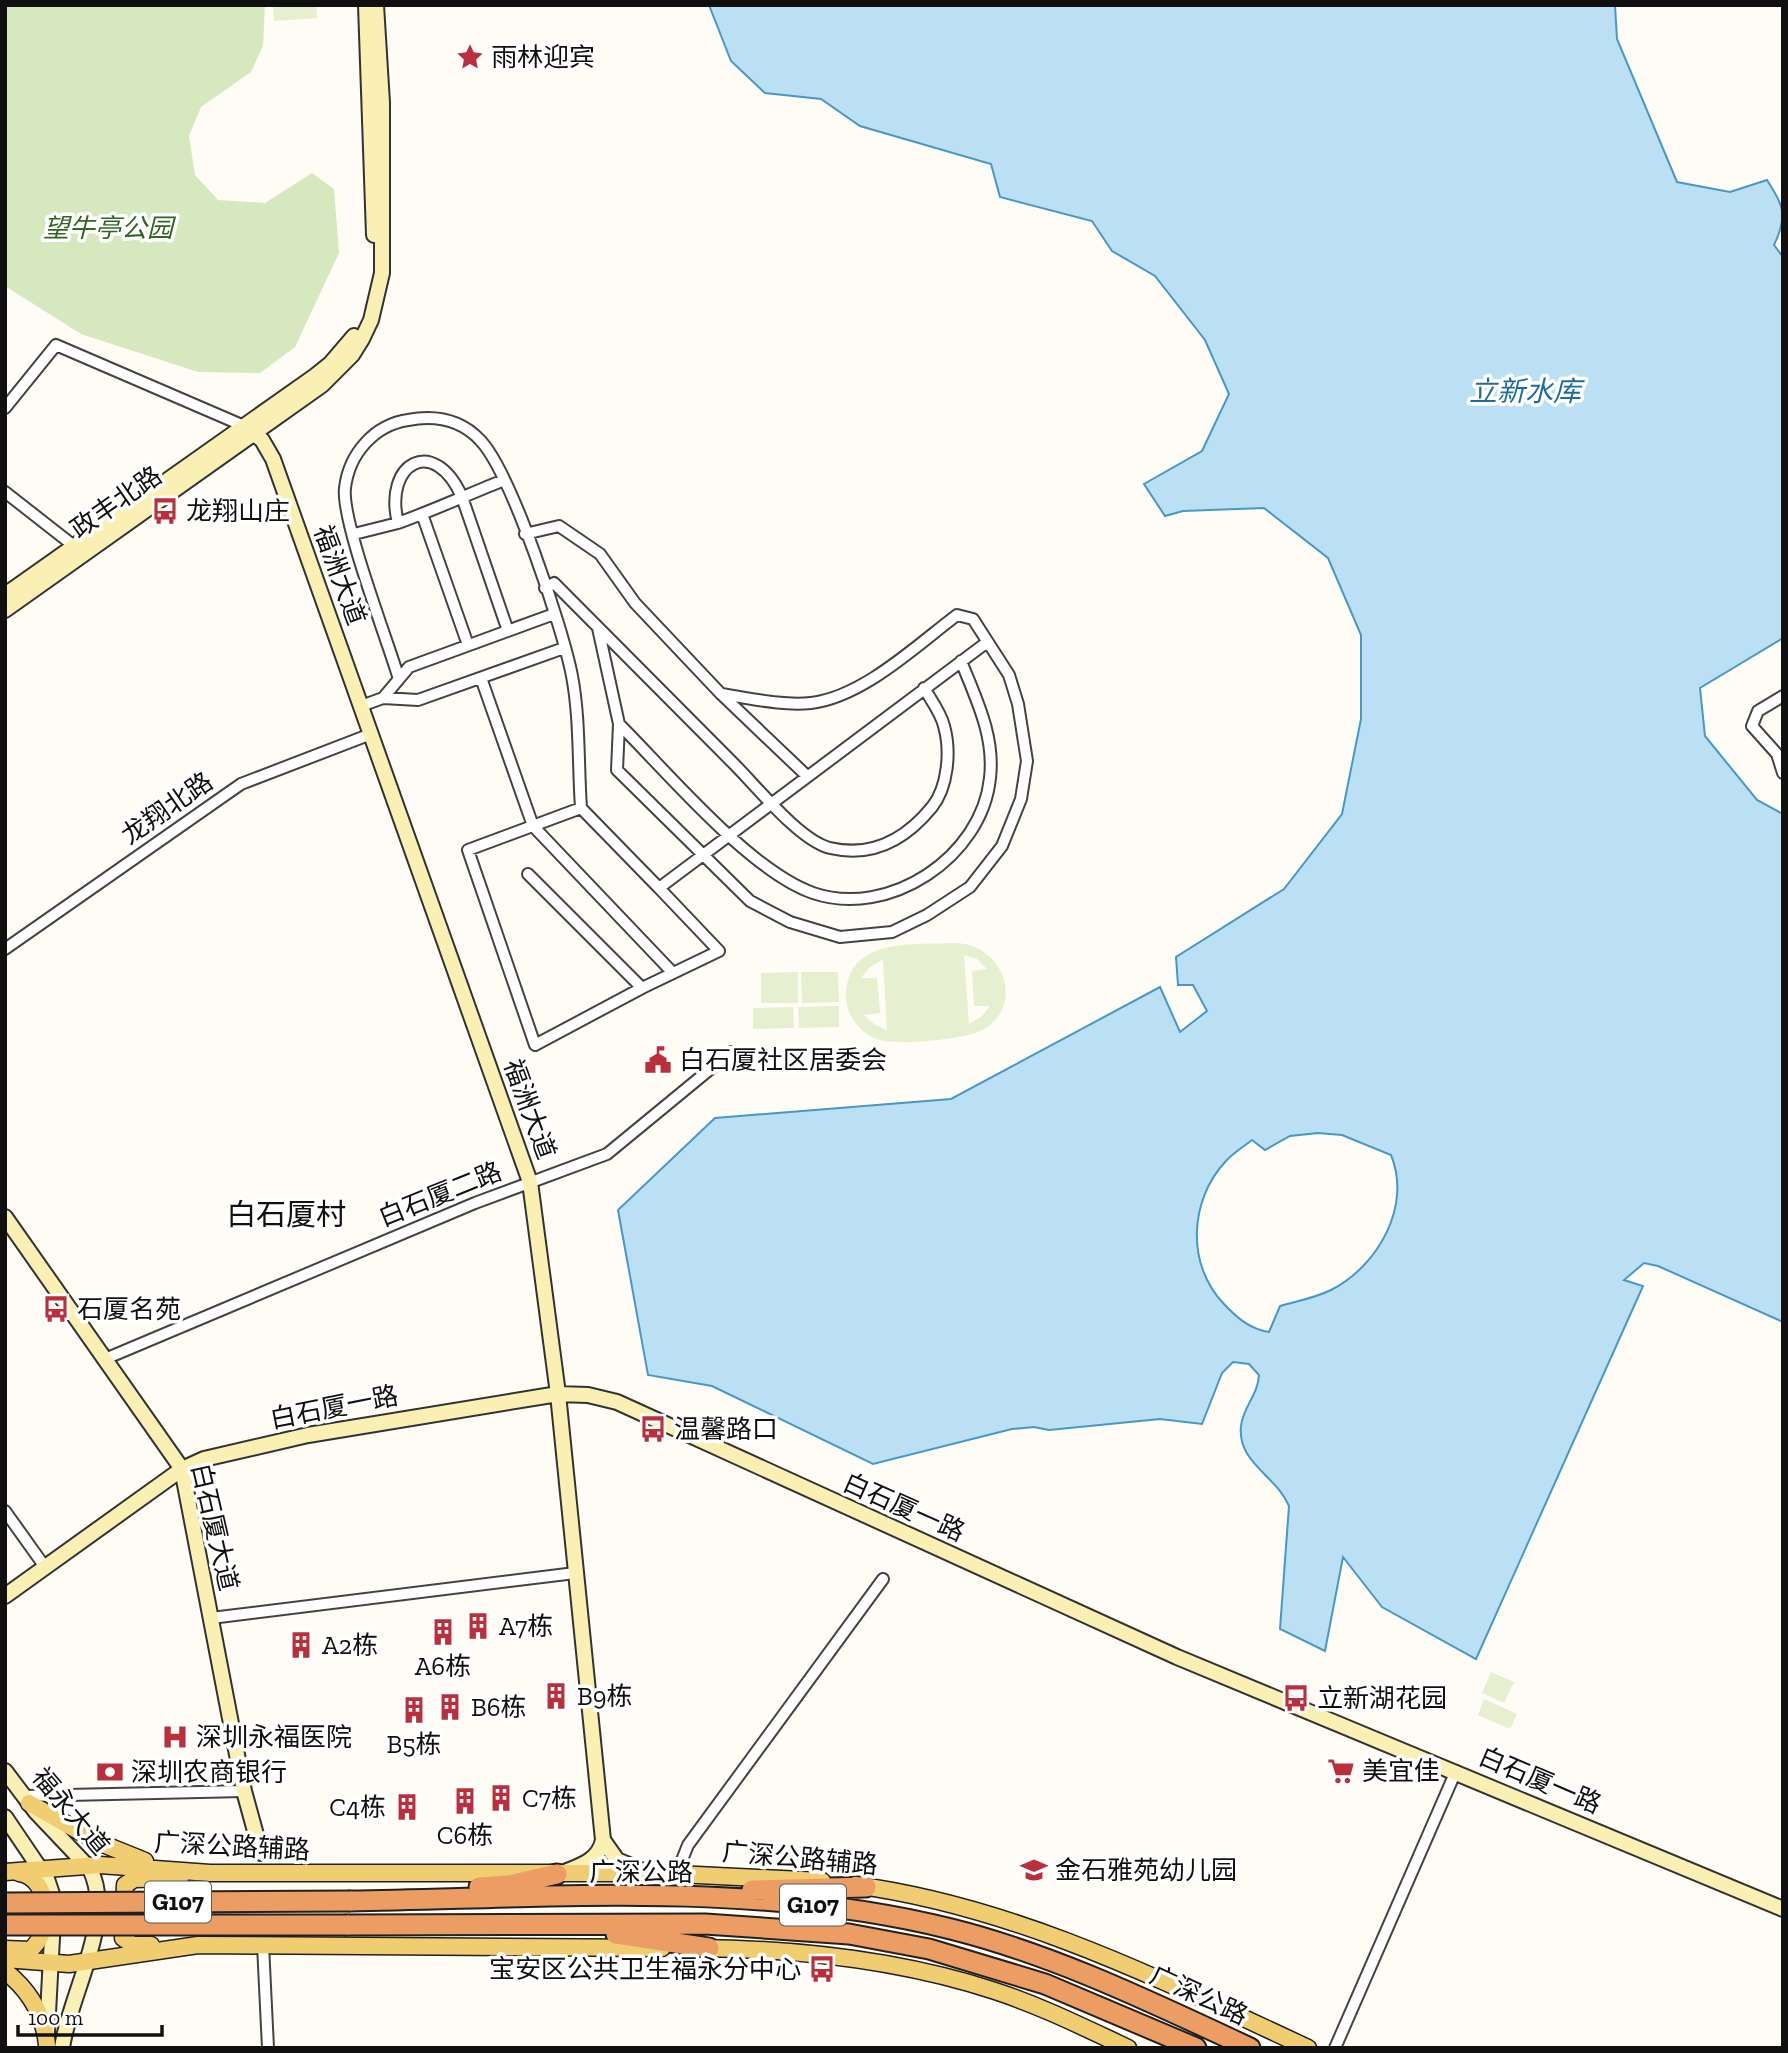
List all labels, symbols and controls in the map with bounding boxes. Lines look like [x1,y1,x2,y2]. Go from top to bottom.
place label: 雨林迎宾 [491,41,595,73]
place icon: 雨林迎宾 [455,42,485,72]
park label: 望牛亭公园 [43,212,177,244]
water label: 立新水库 [1469,375,1585,408]
street label: 政丰北路 [64,459,168,545]
place label: 龙翔山庄 [186,495,290,527]
bus stop icon: 龙翔山庄 [150,496,180,526]
street label: 福洲大道 [307,521,373,629]
street label: 龙翔北路 [115,765,219,851]
place label: 白石厦社区居委会 [679,1044,887,1076]
public building icon: 白石厦社区居委会 [643,1045,673,1075]
street label: 福洲大道 [497,1055,563,1163]
street label: 白石厦二路 [374,1155,506,1233]
district label: 白石厦村 [226,1197,346,1233]
place label: 石厦名苑 [77,1293,181,1325]
bus stop icon: 石厦名苑 [41,1294,71,1324]
street label: 白石厦一路 [267,1379,401,1435]
place label: 温馨路口 [674,1413,778,1445]
bus stop icon: 温馨路口 [638,1414,668,1444]
street label: 白石厦大道 [185,1460,245,1594]
street label: 白石厦一路 [838,1466,970,1548]
place label: A7栋 [499,1610,553,1642]
building icon: A7栋 [463,1611,493,1641]
building icon: A6栋 [428,1617,458,1647]
place label: A2栋 [322,1629,378,1661]
building icon: A2栋 [286,1630,316,1660]
place label: A6栋 [415,1650,471,1682]
place label: B9栋 [577,1680,633,1712]
building icon: B9栋 [541,1681,571,1711]
place label: 立新湖花园 [1317,1682,1447,1714]
bus stop icon: 立新湖花园 [1281,1683,1311,1713]
place label: B6栋 [471,1691,527,1723]
building icon: B6栋 [435,1692,465,1722]
building icon: B5栋 [399,1695,429,1725]
place label: 深圳永福医院 [196,1721,352,1753]
hospital icon: 深圳永福医院 [160,1722,190,1752]
place label: B5栋 [386,1728,442,1760]
street label: 白石厦一路 [1474,1740,1606,1820]
place label: 美宜佳 [1362,1755,1440,1787]
place label: 深圳农商银行 [131,1756,287,1788]
supermarket icon: 美宜佳 [1326,1756,1356,1786]
bank icon: 深圳农商银行 [95,1757,125,1787]
street label: 福永大道 [25,1761,117,1861]
place label: C7栋 [522,1782,577,1814]
building icon: C7栋 [486,1783,516,1813]
building icon: C6栋 [450,1786,480,1816]
place label: C4栋 [329,1791,386,1823]
building icon: C4栋 [392,1792,422,1822]
place label: C6栋 [437,1819,493,1851]
street label: 广深公路辅路 [153,1826,311,1866]
street label: 广深公路辅路 [721,1835,879,1881]
place label: 金石雅苑幼儿园 [1055,1854,1237,1886]
school or university icon: 金石雅苑幼儿园 [1019,1855,1049,1885]
street label: 广深公路 [589,1856,693,1888]
road number: G107 [145,1882,211,1923]
road number: G107 [780,1884,846,1926]
place label: 宝安区公共卫生福永分中心 [489,1953,801,1985]
bus stop icon: 宝安区公共卫生福永分中心 [807,1954,837,1984]
street label: 广深公路 [1145,1959,1253,2031]
scale bar [18,1994,161,2038]
text: 100 m [28,2005,83,2030]

